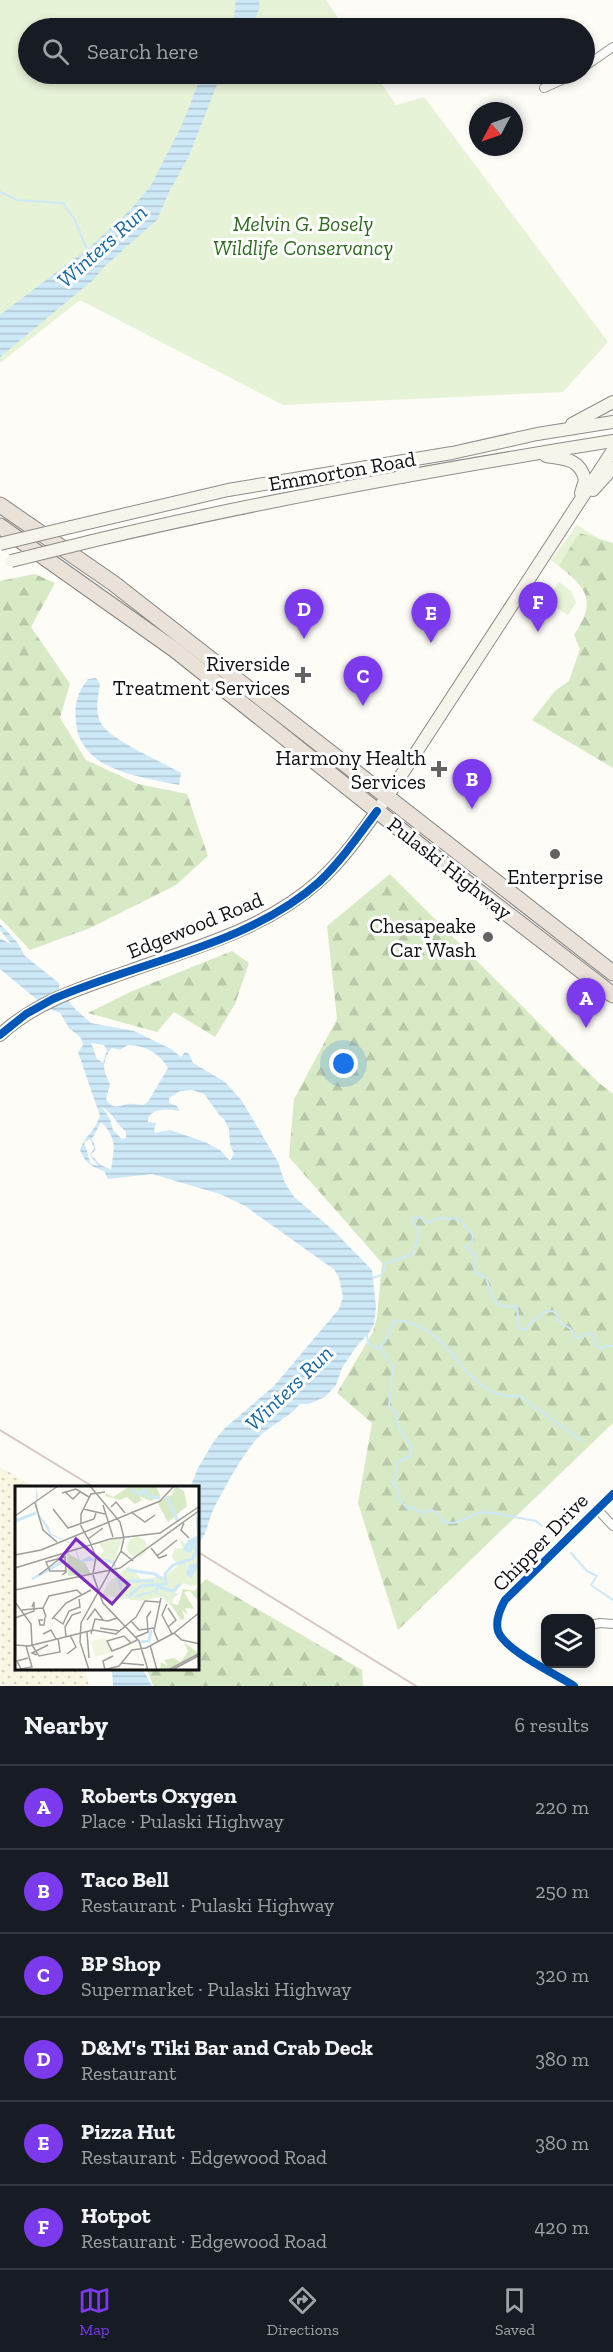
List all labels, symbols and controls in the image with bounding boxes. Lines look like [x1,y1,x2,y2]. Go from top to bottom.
search box [18,18,595,84]
icon: search [39,35,72,68]
text: Search here [87,38,198,65]
north arrow [469,102,523,156]
water label: Winters Run [51,199,153,293]
park label: Melvin G. Bosely Wildlife Conservancy [213,211,393,260]
street label: Emmorton Road [267,446,418,496]
pin: F [518,582,558,632]
pin: D [284,590,324,639]
pin: E [412,594,450,643]
place label: Riverside Treatment Services [113,651,290,700]
pin: C [344,656,382,706]
marker: Riverside Treatment Services [294,666,312,684]
place label: Harmony Health Services [275,745,426,794]
marker: Harmony Health Services [430,760,448,778]
pin: B [452,760,492,809]
street label: Pulaski Highway [383,812,518,925]
marker: Enterprise [548,847,562,861]
place label: Enterprise [507,864,603,889]
street label: Edgewood Road [124,886,267,964]
place label: Chesapeake Car Wash [369,913,476,962]
marker: Chesapeake Car Wash [481,930,495,944]
pin: A [566,978,606,1028]
your location [329,1049,358,1078]
water label: Winters Run [239,1339,339,1437]
inset map [15,1486,200,1671]
street label: Chipper Drive [487,1488,593,1596]
map controls [541,1614,595,1668]
button: layers [541,1614,595,1668]
text: Nearby [24,1709,108,1741]
text: 6 results [515,1713,589,1737]
text: Roberts Oxygen [81,1782,237,1809]
text: A [37,1795,50,1819]
text: 220 m [535,1795,589,1819]
text: Place · Pulaski Highway [81,1809,284,1833]
text: Taco Bell [81,1866,169,1893]
text: B [37,1879,50,1903]
text: 250 m [535,1879,589,1903]
text: Restaurant · Pulaski Highway [81,1893,334,1917]
text: BP Shop [81,1950,161,1977]
text: C [37,1963,50,1987]
text: 320 m [536,1963,589,1987]
text: Supermarket · Pulaski Highway [81,1977,351,2001]
text: D&M's Tiki Bar and Crab Deck [81,2034,373,2061]
text: D [37,2047,50,2071]
text: 380 m [535,2047,589,2071]
text: Restaurant [81,2061,177,2085]
text: Pizza Hut [81,2118,175,2145]
text: E [38,2131,49,2155]
text: 380 m [535,2131,589,2155]
text: Restaurant · Edgewood Road [81,2145,327,2169]
text: Hotpot [81,2202,150,2229]
text: F [38,2215,49,2239]
text: 420 m [535,2215,589,2239]
text: Restaurant · Edgewood Road [81,2229,327,2253]
tab: Map [78,2284,111,2339]
tab: Directions [267,2284,339,2339]
tab: Saved [495,2284,535,2339]

